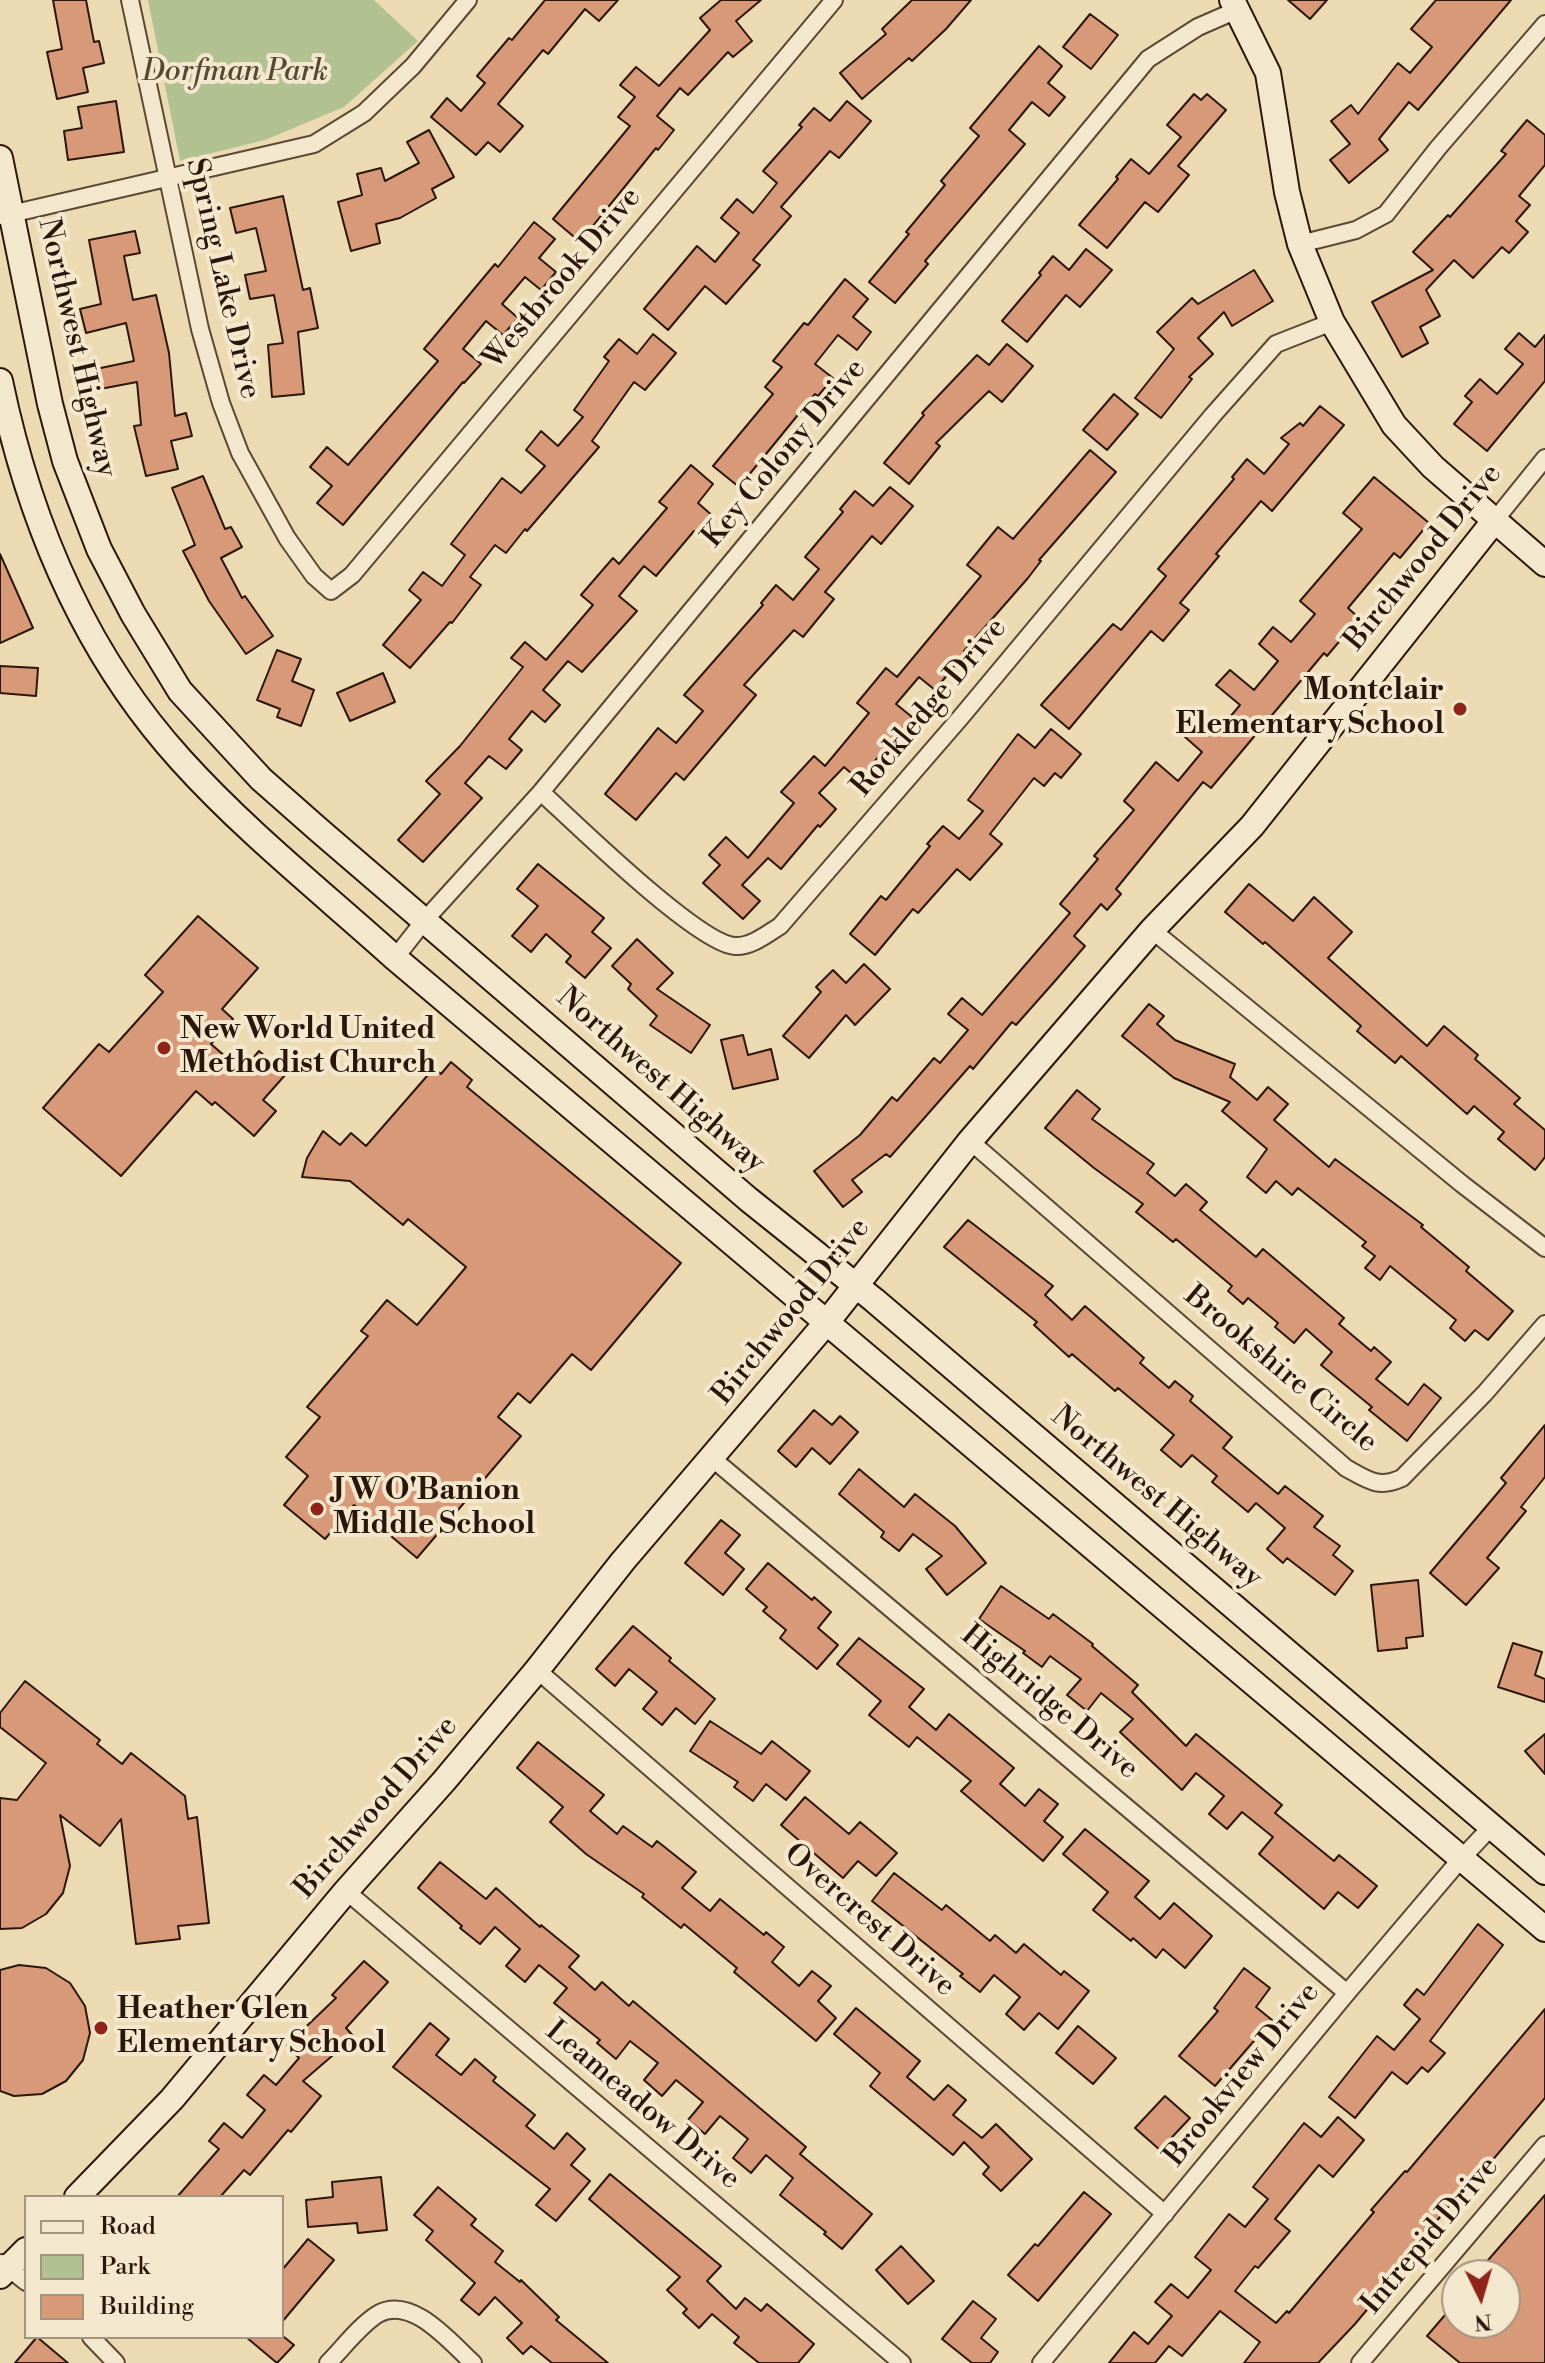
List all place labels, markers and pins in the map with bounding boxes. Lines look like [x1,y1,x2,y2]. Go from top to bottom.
place label: Montclair Elementary School [1175,674,1444,744]
marker: Montclair Elementary School [1451,700,1469,718]
place label: New World United Methodist Church [180,1013,436,1084]
marker: New World United Methodist Church [155,1039,173,1057]
place label: J W O'Banion Middle School [333,1474,535,1544]
marker: J W O'Banion Middle School [308,1500,326,1518]
place label: Heather Glen Elementary School [117,1993,386,2064]
marker: Heather Glen Elementary School [92,2019,110,2037]

